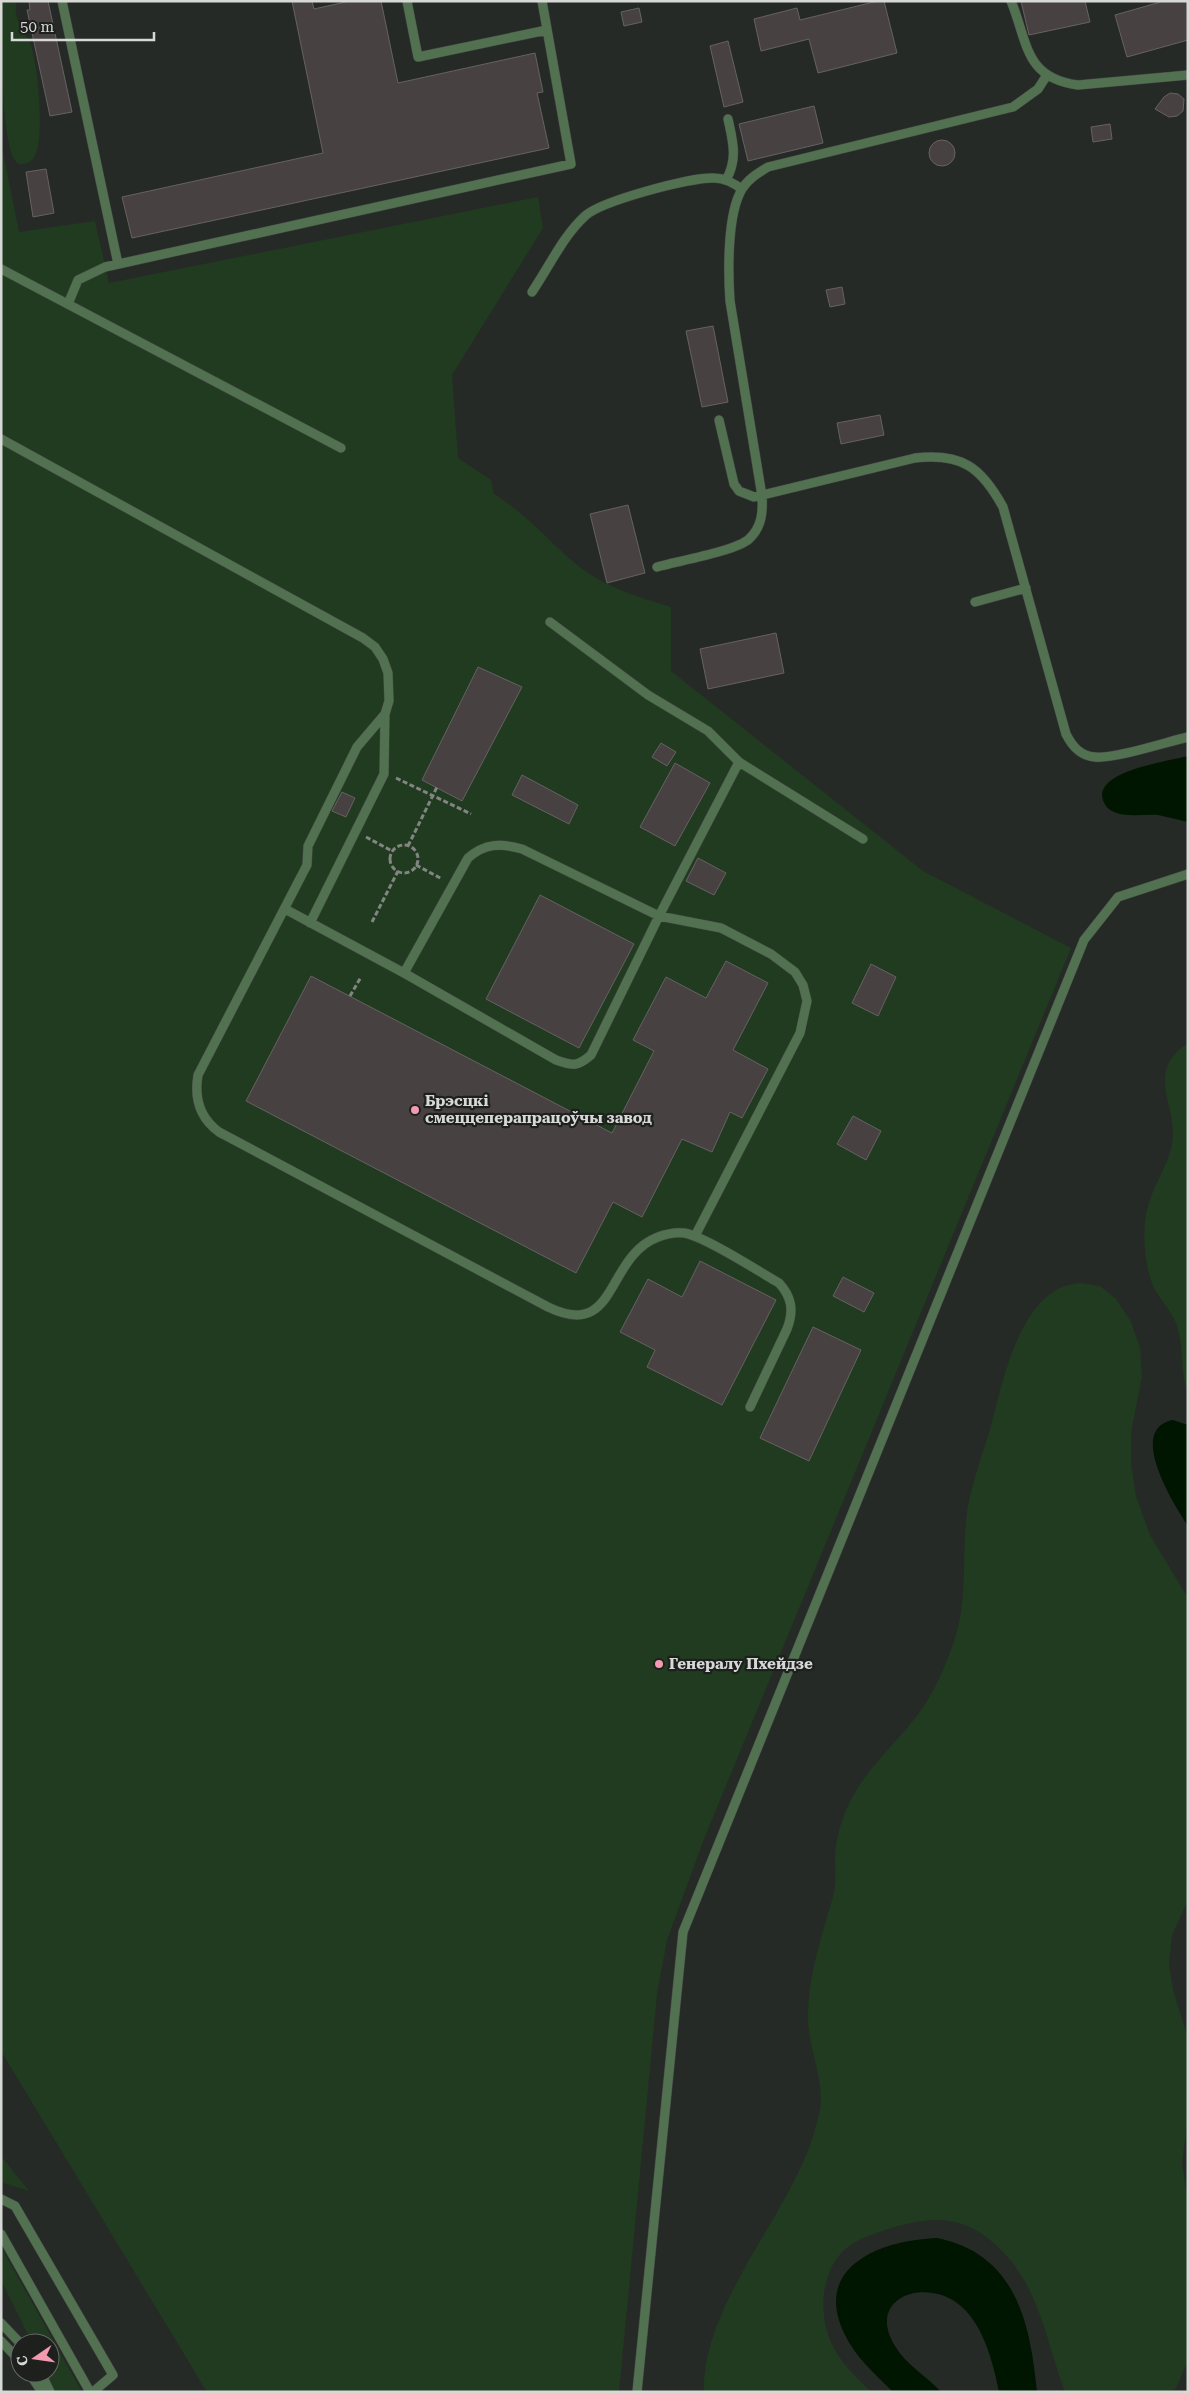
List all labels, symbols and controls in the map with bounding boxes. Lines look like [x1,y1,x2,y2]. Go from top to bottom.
scale bar [12,10,155,42]
text: 50 m [20,18,55,36]
place label: Брэсцкі смеццеперапрацоўчы завод [425,1092,652,1127]
marker: Брэсцкі смеццеперапрацоўчы завод [409,1104,421,1116]
place label: Генералу Пхейдзе [669,1655,813,1673]
marker: Генералу Пхейдзе [653,1658,665,1670]
north arrow [10,2333,60,2383]
text: С [13,2354,31,2368]

